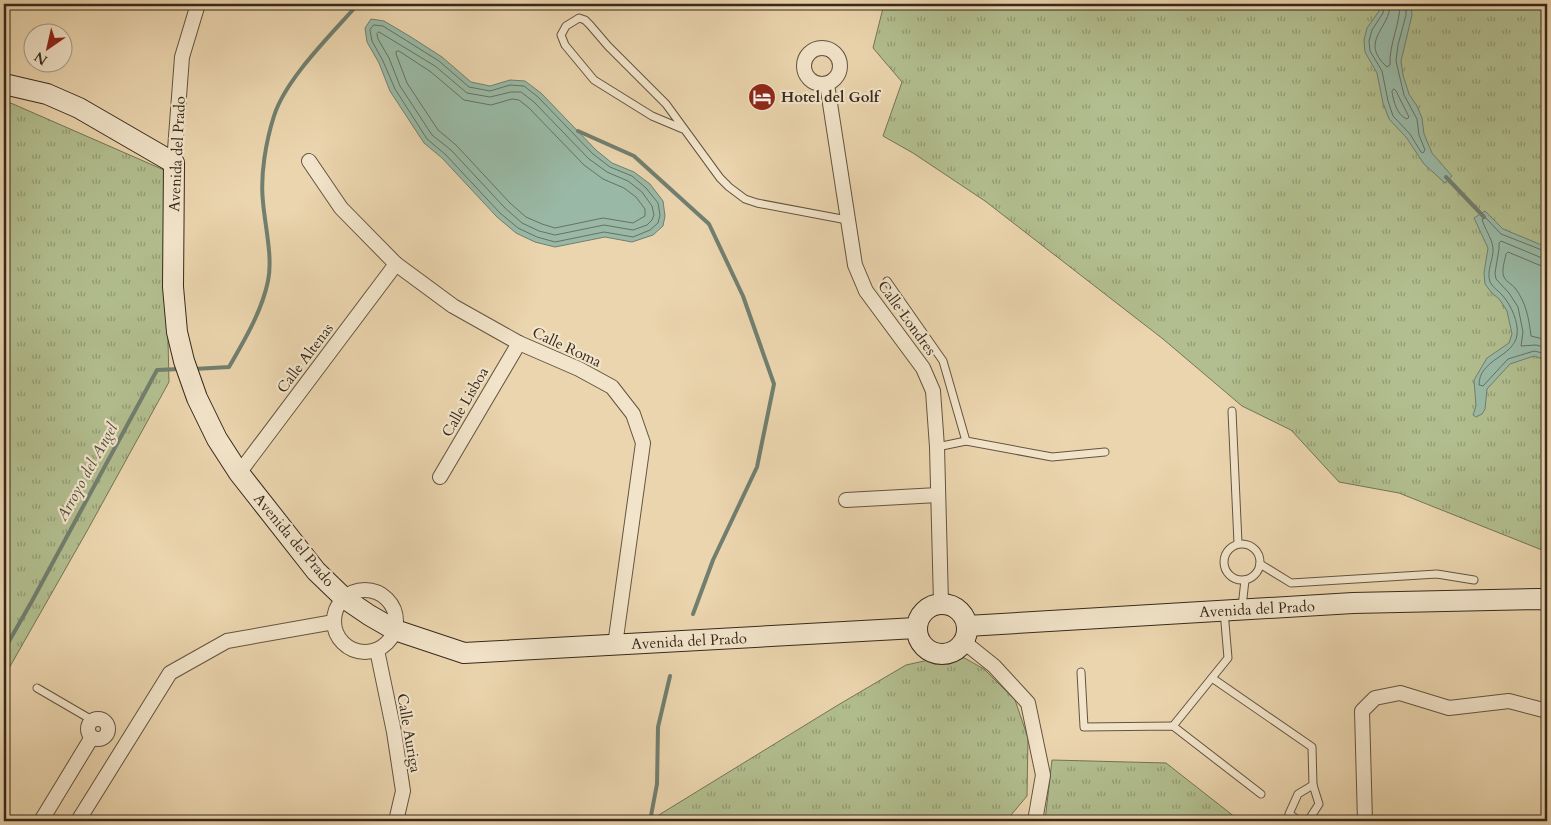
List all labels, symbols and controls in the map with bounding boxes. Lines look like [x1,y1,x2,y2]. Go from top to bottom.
north arrow [22,22,72,72]
text: N [31,47,51,70]
hotel icon: Hotel del Golf [747,82,777,112]
place label: Hotel del Golf [781,87,882,107]
street label: Avenida del Prado [164,96,190,212]
street label: Calle Londres [873,277,941,359]
street label: Calle Altenas [272,319,338,397]
street label: Calle Roma [529,322,605,372]
street label: Calle Lisboa [437,363,493,441]
water label: Arroyo del Angel [51,419,123,526]
street label: Avenida del Prado [249,489,339,591]
street label: Avenida del Prado [1199,596,1315,622]
street label: Avenida del Prado [631,628,747,654]
street label: Calle Auriga [392,692,426,775]

